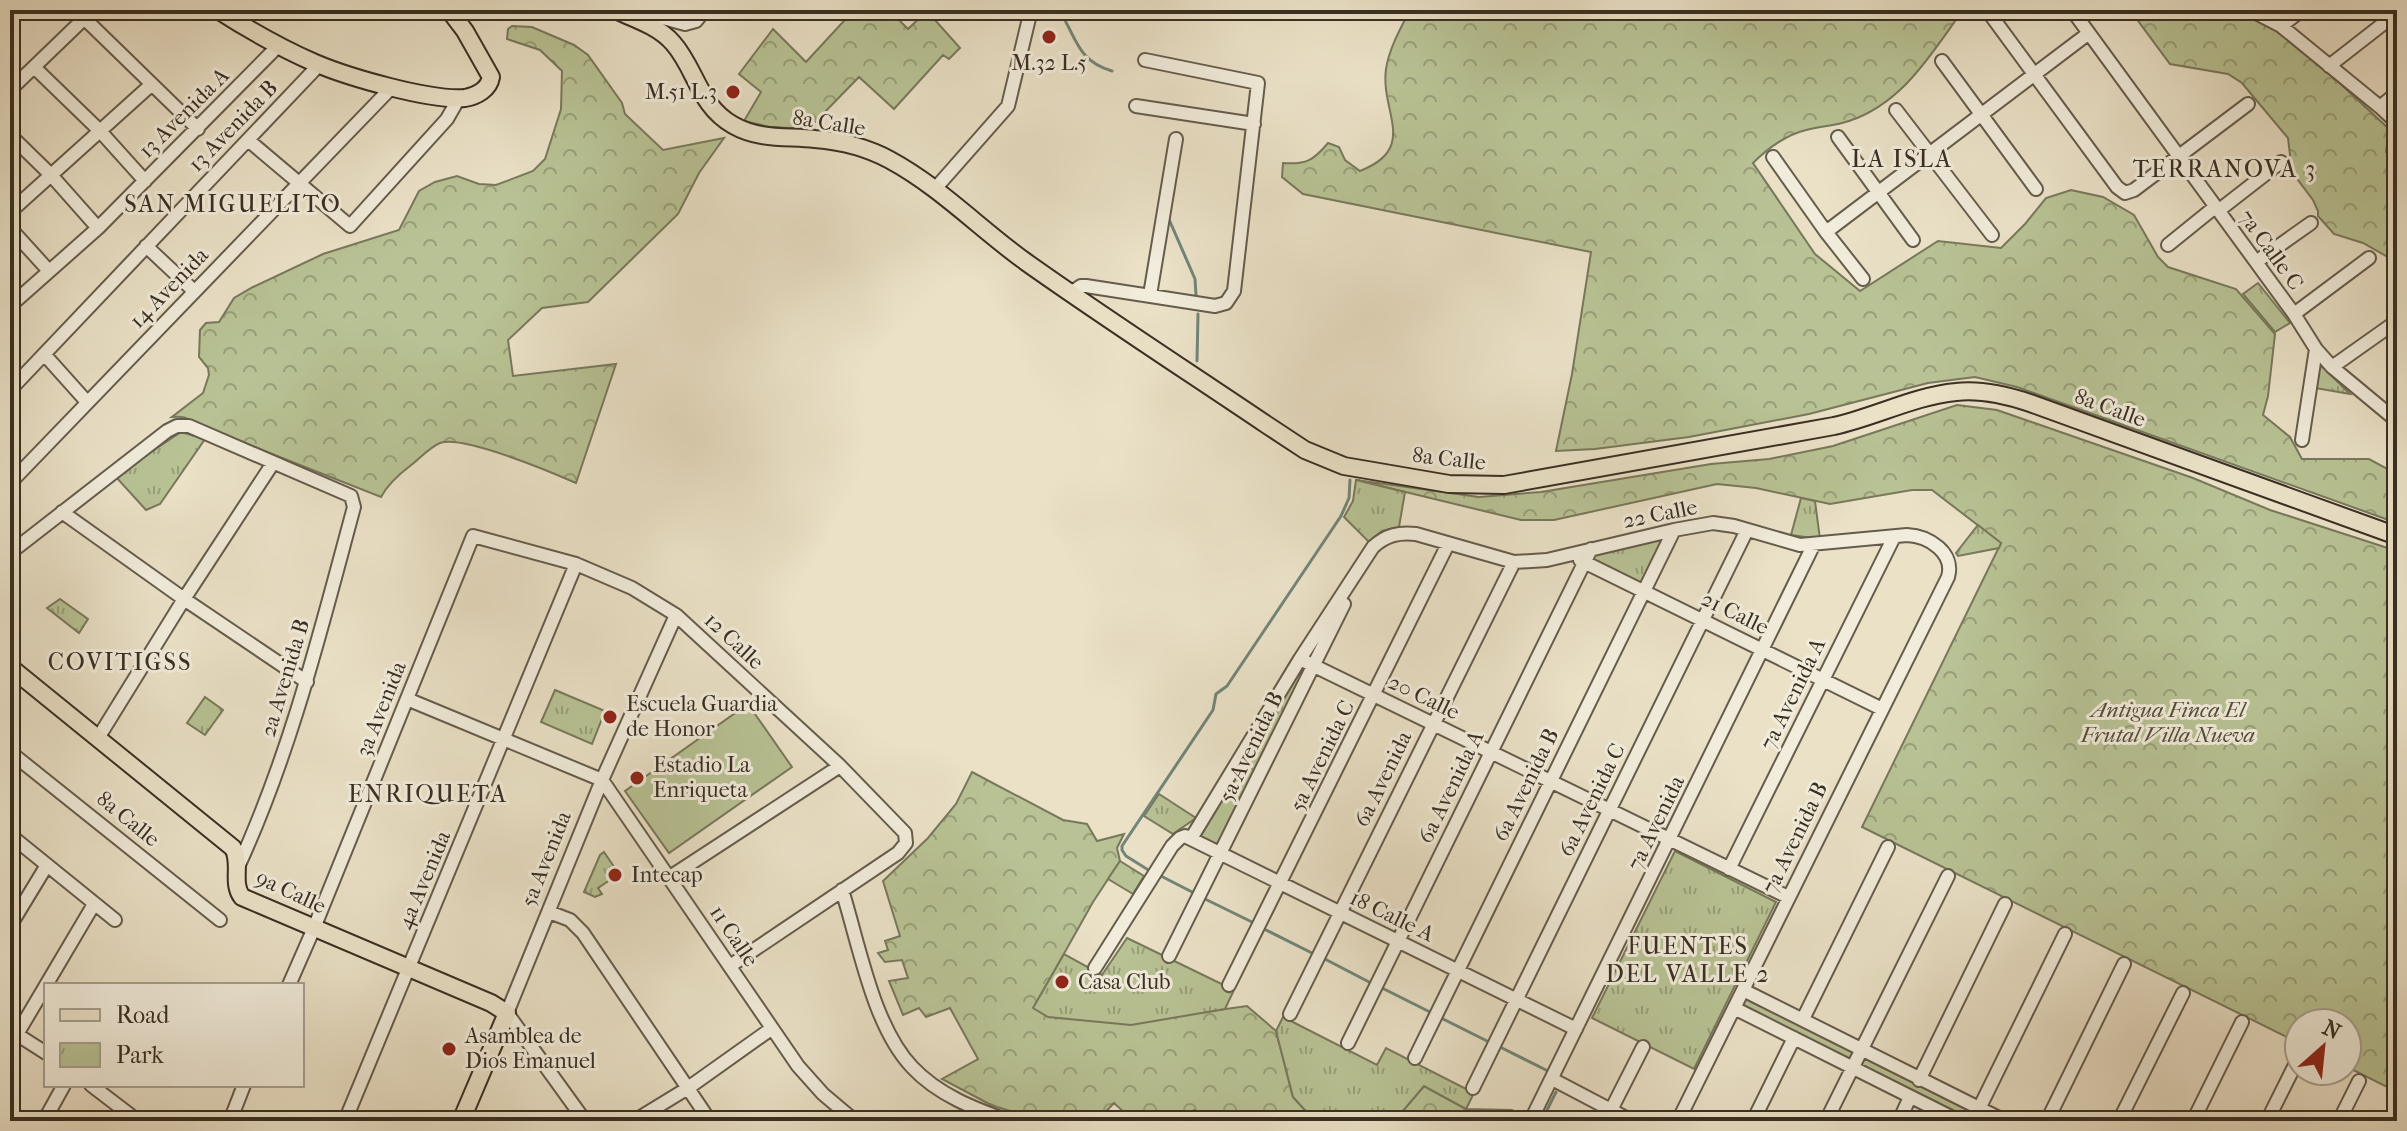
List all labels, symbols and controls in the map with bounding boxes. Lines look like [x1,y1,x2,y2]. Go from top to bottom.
marker: M.32 L.5 [1040,28,1058,46]
place label: M.32 L.5 [1011,50,1087,76]
street label: 13 Avenida A [133,62,235,164]
street label: 13 Avenida B [183,75,283,177]
place label: M.51 L.3 [645,79,717,105]
marker: M.51 L.3 [724,83,742,101]
street label: 8a Calle [791,104,868,142]
district label: LA ISLA [1851,145,1953,173]
district label: TERRANOVA 3 [2133,155,2317,183]
district label: SAN MIGUELITO [124,190,342,218]
street label: 7a Calle C [2233,205,2309,295]
street label: 14 Avenida [124,242,214,334]
street label: 8a Calle [2071,383,2149,433]
street label: 8a Calle [1411,442,1487,476]
street label: 22 Calle [1621,494,1700,534]
street label: 21 Calle [1697,586,1773,640]
street label: 12 Calle [699,607,769,675]
street label: 2a Avenida B [255,616,315,740]
street label: 7a Avenida A [1755,633,1832,754]
district label: COVITIGSS [48,648,192,676]
street label: 3a Avenida [350,657,412,760]
street label: 20 Calle [1384,669,1464,725]
street label: 5a Avenida B [1213,687,1289,807]
place label: Escuela Guardia de Honor [626,691,778,742]
street label: 5a Avenida C [1284,696,1360,816]
park label: Antigua Finca El Frutal Villa Nueva [2080,697,2255,748]
marker: Escuela Guardia de Honor [601,708,619,726]
street label: 6a Avenida B [1487,724,1565,846]
street label: 6a Avenida [1349,726,1418,831]
street label: 6a Avenida A [1413,726,1490,848]
street label: 6a Avenida C [1553,739,1631,861]
place label: Estadio La Enriqueta [653,752,751,803]
marker: Estadio La Enriqueta [628,769,646,787]
street label: 7a Avenida [1622,771,1690,875]
street label: 7a Avenida B [1757,778,1833,898]
district label: ENRIQUETA [348,780,508,808]
street label: 8a Calle [91,786,165,852]
street label: 5a Avenida [515,807,577,911]
street label: 4a Avenida [392,826,457,933]
place label: Intecap [631,862,703,888]
street label: 9a Calle [252,865,330,920]
marker: Intecap [606,866,624,884]
street label: 18 Calle A [1346,884,1439,948]
street label: 11 Calle [704,900,764,972]
district label: FUENTES DEL VALLE 2 [1605,932,1771,988]
place label: Casa Club [1078,969,1171,995]
marker: Casa Club [1053,973,1071,991]
legend [44,983,304,1087]
text: Road [116,1001,170,1029]
north arrow [2283,1007,2363,1087]
text: N [2318,1015,2345,1046]
place label: Asamblea de Dios Emanuel [464,1023,596,1074]
marker: Asamblea de Dios Emanuel [440,1040,458,1058]
text: Park [116,1041,164,1069]

